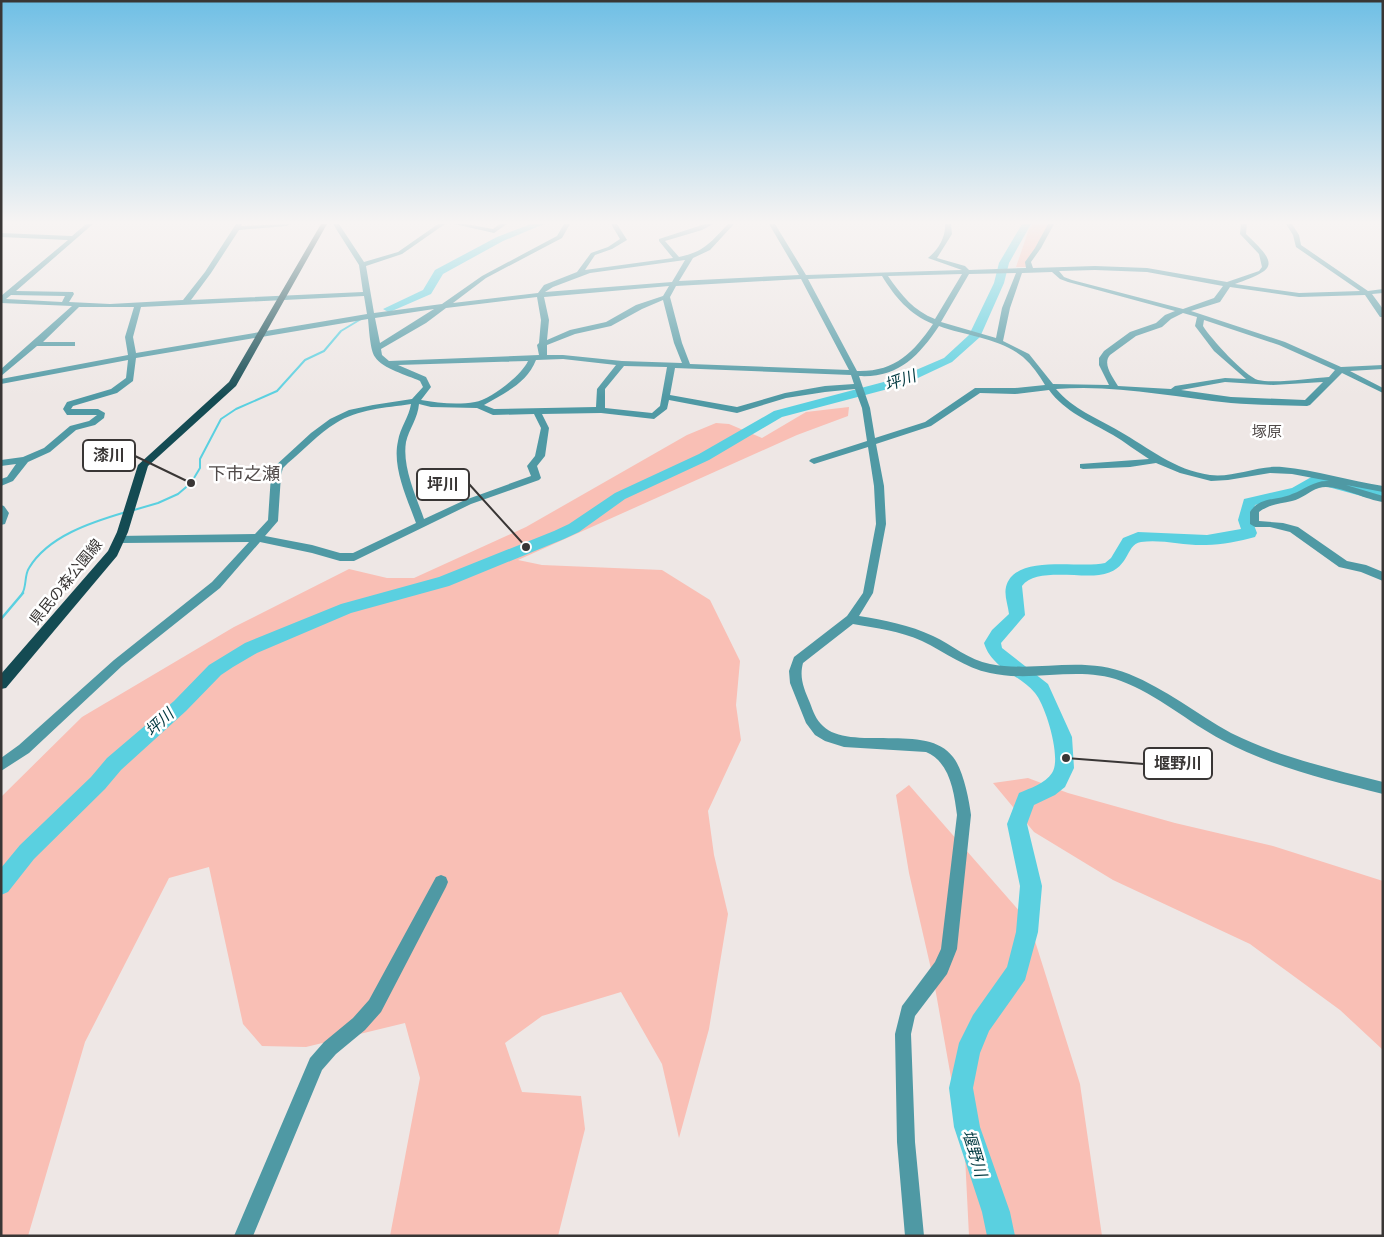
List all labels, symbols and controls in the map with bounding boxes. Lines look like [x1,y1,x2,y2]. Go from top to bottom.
water label: 坪川 [882,365,920,395]
district label: 塚原 [1252,423,1282,441]
callout: 漆川 [83,440,135,471]
text: 漆川 [93,446,125,465]
district label: 下市之瀬 [208,463,280,485]
callout: 坪川 [417,469,469,500]
text: 坪川 [427,475,459,494]
street label: 県民の森公園線 [26,536,106,628]
water label: 坪川 [141,703,179,740]
callout: 堰野川 [1144,748,1212,779]
text: 堰野川 [1154,754,1202,773]
water label: 堰野川 [958,1127,991,1181]

